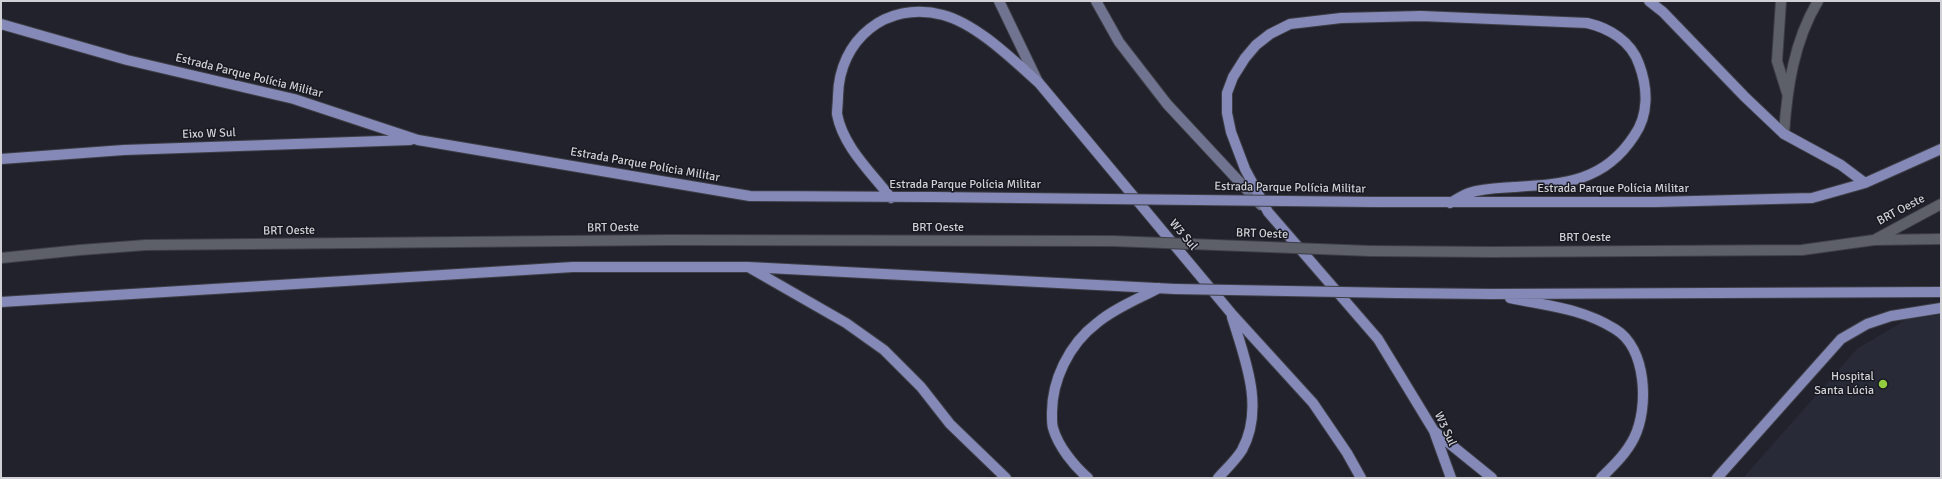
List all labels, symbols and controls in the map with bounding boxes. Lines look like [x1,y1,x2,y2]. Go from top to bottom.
street label: Estrada Parque Polícia Militar [174,51,324,101]
street label: Eixo W Sul [182,126,236,142]
street label: Estrada Parque Polícia Militar [569,145,721,185]
street label: Estrada Parque Polícia Militar [889,178,1041,192]
street label: Estrada Parque Polícia Militar [1214,179,1366,197]
street label: Estrada Parque Polícia Militar [1537,182,1689,196]
street label: BRT Oeste [1875,191,1927,229]
street label: W3 Sul [1166,217,1200,253]
street label: BRT Oeste [587,220,639,236]
street label: BRT Oeste [912,221,964,235]
street label: BRT Oeste [263,223,315,239]
street label: BRT Oeste [1236,226,1288,242]
street label: BRT Oeste [1559,231,1611,245]
place label: Hospital Santa Lúcia [1814,370,1874,398]
marker: Hospital Santa Lúcia [1877,378,1889,390]
street label: W3 Sul [1431,410,1459,448]

